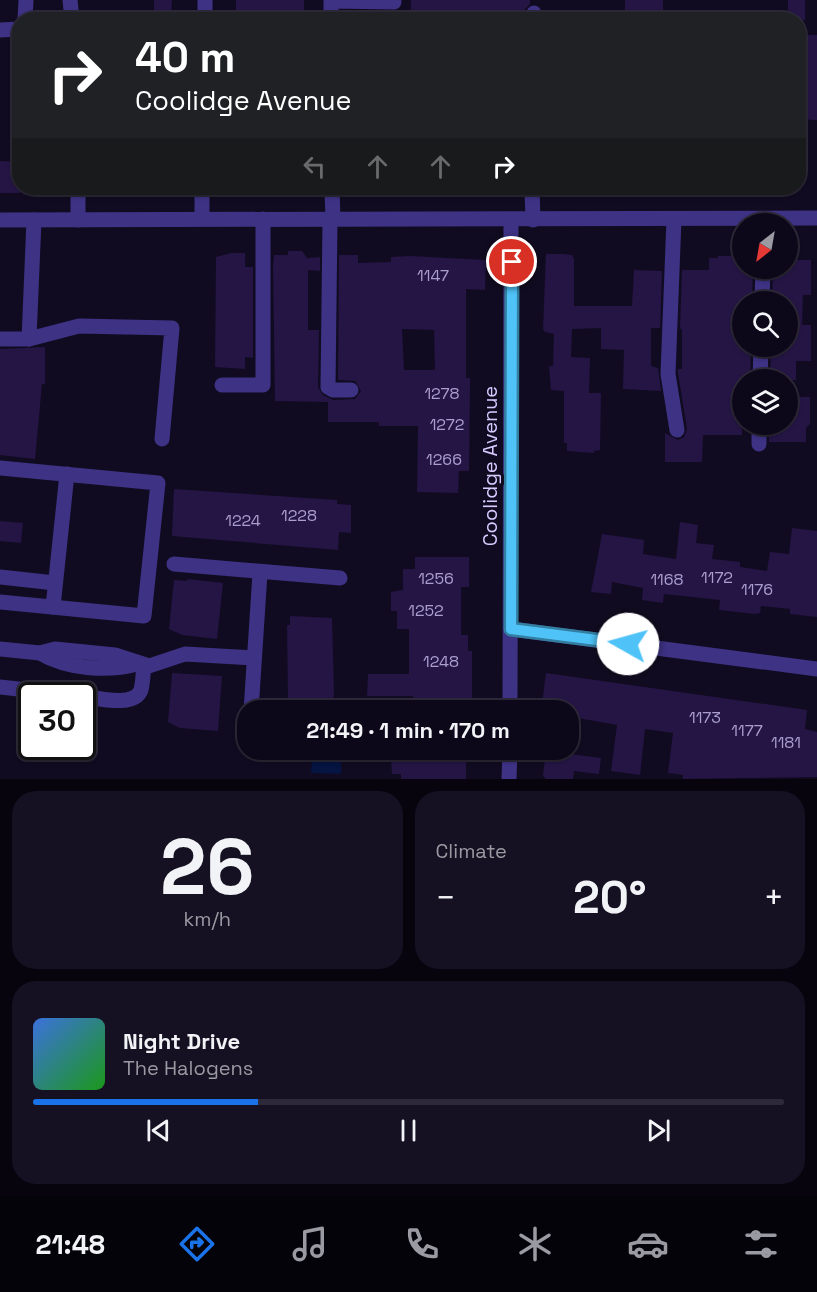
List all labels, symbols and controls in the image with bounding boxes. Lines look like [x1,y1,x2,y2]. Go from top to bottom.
text: 40 m [135,31,235,84]
icon: right [36,36,114,114]
text: Coolidge Avenue [135,83,352,118]
icon: left [298,150,331,183]
icon: ahead [361,150,394,183]
icon: ahead [424,150,457,183]
icon: right [487,150,520,183]
north arrow [732,213,798,279]
map controls [732,213,798,435]
pin [486,236,537,287]
icon: arrive [495,245,528,278]
house number: 1147 [417,265,449,286]
button: search [732,291,798,357]
button: layers [732,369,798,435]
house number: 1278 [424,383,460,404]
street label: Coolidge Avenue [477,386,503,546]
house number: 1272 [430,414,464,435]
house number: 1266 [426,449,462,470]
house number: 1228 [281,505,317,526]
house number: 1224 [225,510,261,531]
house number: 1172 [701,567,733,588]
house number: 1256 [418,568,454,589]
house number: 1168 [650,569,684,590]
house number: 1176 [741,579,773,600]
house number: 1252 [408,600,444,621]
position arrow [596,612,660,676]
house number: 1248 [423,651,459,672]
speed limit sign: 30 [18,682,96,760]
house number: 1173 [689,707,721,728]
text: 21:49 · 1 min · 170 m [306,716,510,744]
house number: 1177 [731,720,763,741]
house number: 1181 [771,732,801,753]
text: 26 [160,817,255,917]
text: Climate [436,838,507,864]
text: 20° [573,869,647,926]
text: − [436,877,456,919]
text: + [764,877,784,919]
text: km/h [183,906,231,932]
text: Night Drive [123,1027,240,1055]
text: The Halogens [123,1055,253,1081]
icon: previous [142,1114,175,1147]
icon: pause [392,1114,425,1147]
icon: next [642,1114,675,1147]
icon: directions [176,1223,218,1265]
icon: music [289,1223,331,1265]
icon: phone [401,1223,443,1265]
icon: climate [514,1223,556,1265]
icon: car [627,1223,669,1265]
icon: filters [740,1223,782,1265]
text: 21:48 [35,1227,105,1262]

